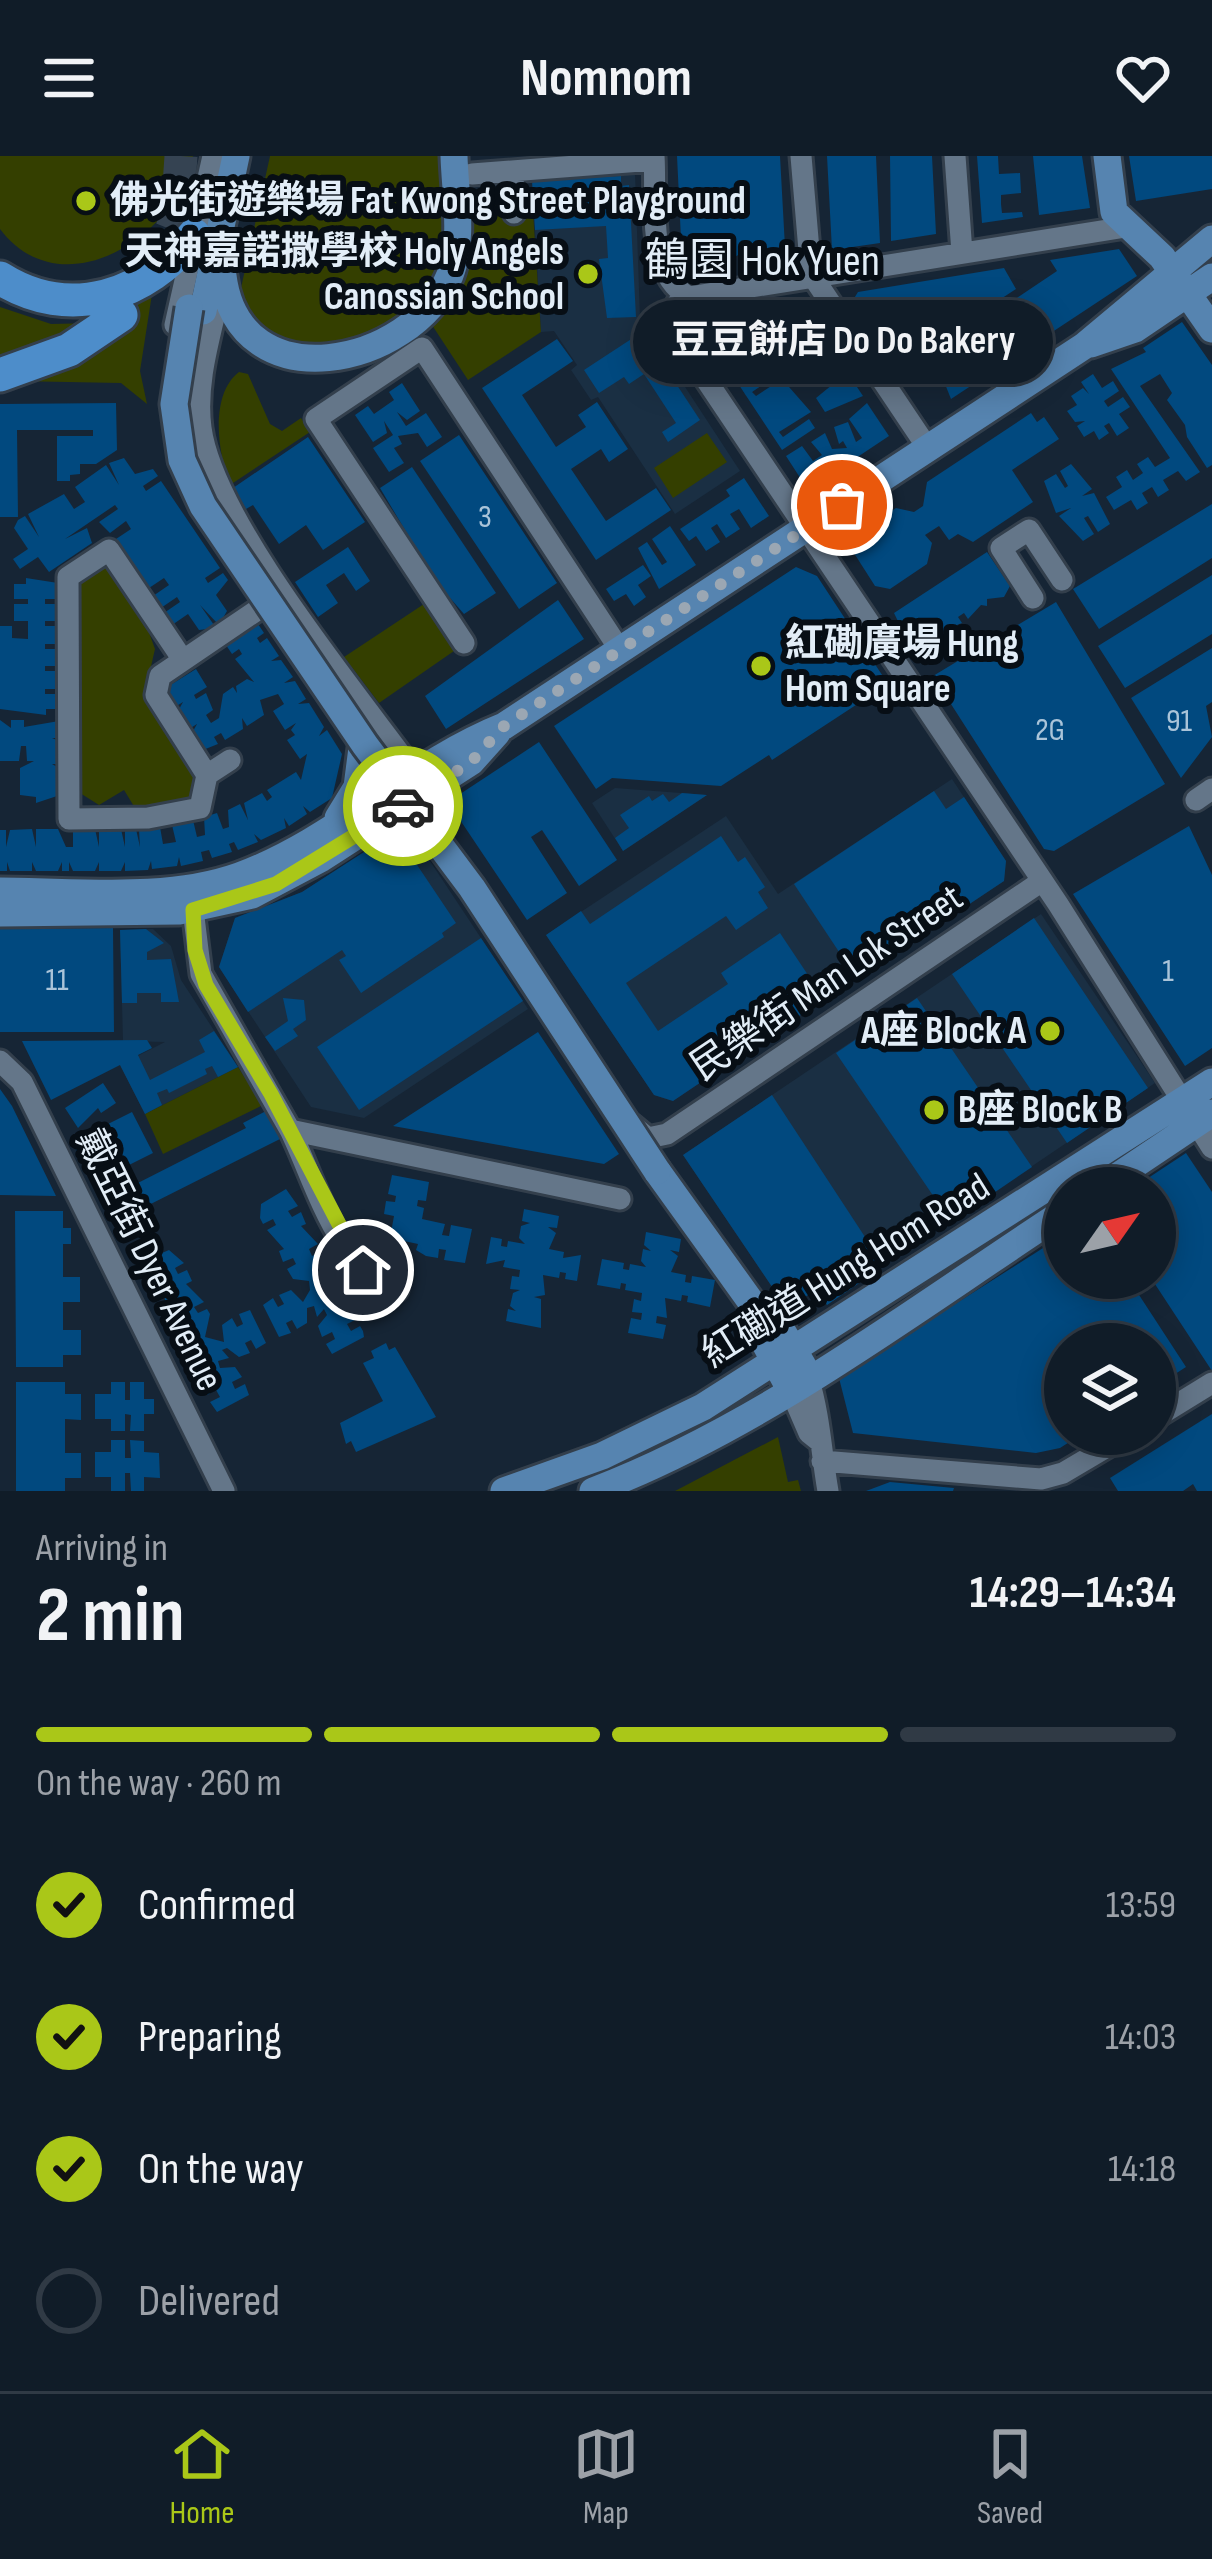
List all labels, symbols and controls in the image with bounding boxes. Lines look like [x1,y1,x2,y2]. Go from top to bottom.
icon: menu [36,45,102,111]
icon: heart [1110,45,1176,111]
text: Nomnom [520,46,692,111]
place label: 佛光街遊樂場 Fat Kwong Street Playground [110,178,746,225]
marker: 佛光街遊樂場 Fat Kwong Street Playground [73,188,99,214]
place label: 天神嘉諾撒學校 Holy Angels Canossian School [125,229,564,321]
district label: 鶴園 Hok Yuen [644,234,880,289]
marker: 天神嘉諾撒學校 Holy Angels Canossian School [575,261,601,287]
callout: 豆豆餅店 Do Do Bakery [632,301,1052,385]
text: 豆豆餅店 Do Do Bakery [671,318,1015,365]
pin [791,454,893,556]
icon: bag [809,472,875,538]
house number: 3 [478,497,492,537]
place label: 紅磡廣場 Hung Hom Square [785,621,1019,713]
marker: 紅磡廣場 Hung Hom Square [748,653,774,679]
house number: 91 [1166,701,1193,741]
house number: 2G [1035,710,1065,750]
courier [343,746,463,866]
icon: car [370,773,436,839]
street label: 民樂街 Man Lok Street [682,875,972,1091]
house number: 1 [1162,951,1174,991]
house number: 11 [45,960,69,1000]
place label: A座 Block A [860,1008,1026,1055]
marker: A座 Block A [1037,1018,1063,1044]
place label: B座 Block B [958,1087,1123,1134]
marker: B座 Block B [921,1097,947,1123]
street label: 戴亞街 Dyer Avenue [65,1121,233,1399]
street label: 紅磡道 Hung Hom Road [694,1164,998,1378]
north arrow [1044,1167,1176,1299]
map controls [1044,1167,1176,1455]
pin [312,1219,414,1321]
icon: home [330,1237,396,1303]
button: layers [1044,1323,1176,1455]
text: Arriving in [36,1525,168,1572]
text: 14:29–14:34 [970,1566,1176,1621]
text: 2 min [36,1570,185,1663]
text: On the way · 260 m [36,1760,281,1807]
icon: check [36,1872,102,1938]
text: Confirmed [138,1878,296,1933]
text: 13:59 [1106,1882,1176,1929]
icon: check [36,2004,102,2070]
text: Preparing [138,2010,282,2065]
text: 14:03 [1105,2014,1176,2061]
icon: check [36,2136,102,2202]
text: On the way [138,2142,304,2197]
text: 14:18 [1108,2146,1176,2193]
text: Delivered [138,2274,280,2329]
tab: Home [169,2421,235,2533]
tab: Map [573,2421,639,2533]
tab: Saved [977,2421,1043,2533]

